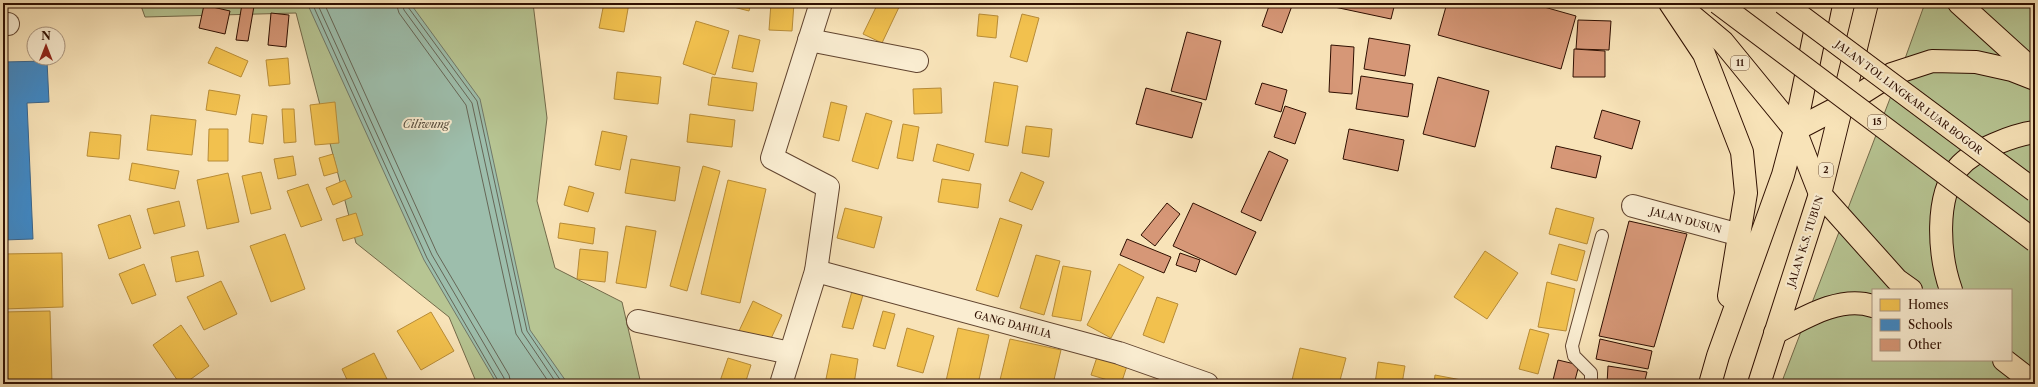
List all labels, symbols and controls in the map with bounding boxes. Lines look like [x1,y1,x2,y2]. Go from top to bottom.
north arrow [26,26,66,66]
text: N [41,29,51,43]
street label: JALAN TOL LINGKAR LUAR BOGOR [1831,36,1986,158]
road number: 11 [1731,56,1749,70]
road number: 15 [1868,115,1886,129]
water label: Ciliwung [403,117,451,131]
road number: 2 [1819,163,1833,177]
street label: JALAN K.S. TUBUN [1784,194,1826,290]
street label: JALAN DUSUN [1647,204,1723,236]
legend [1872,289,2012,361]
text: Homes [1908,297,1948,312]
street label: GANG DAHILIA [973,308,1054,341]
text: Schools [1908,317,1953,332]
text: Other [1908,337,1942,352]

